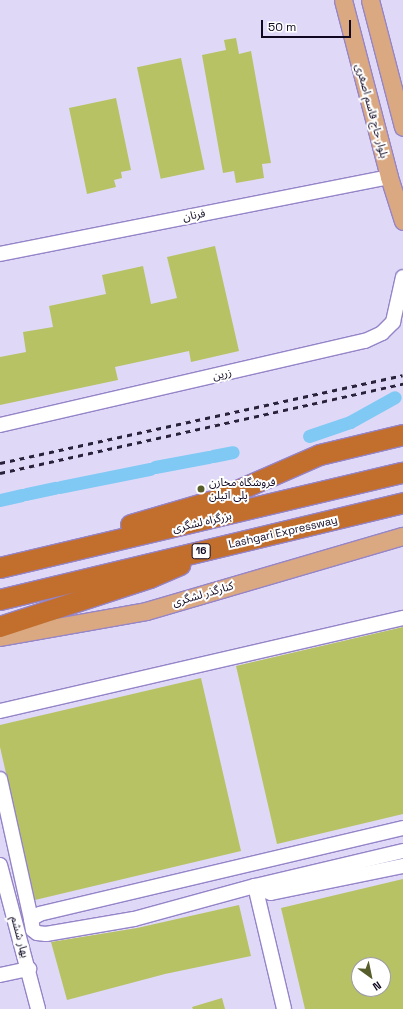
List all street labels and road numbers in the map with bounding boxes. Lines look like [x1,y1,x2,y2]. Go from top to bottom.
street label: بلوار حاج قاسم اصغری [353,62,391,160]
street label: فرنان [182,206,206,224]
street label: زرین [211,365,233,383]
street label: بزرگراه لشگری [171,509,233,535]
street label: Lashgari Expressway [227,513,339,551]
road number: 16 [191,543,211,559]
street label: کنارگذر لشگری [171,579,235,609]
street label: بهار ششم [8,915,32,959]

